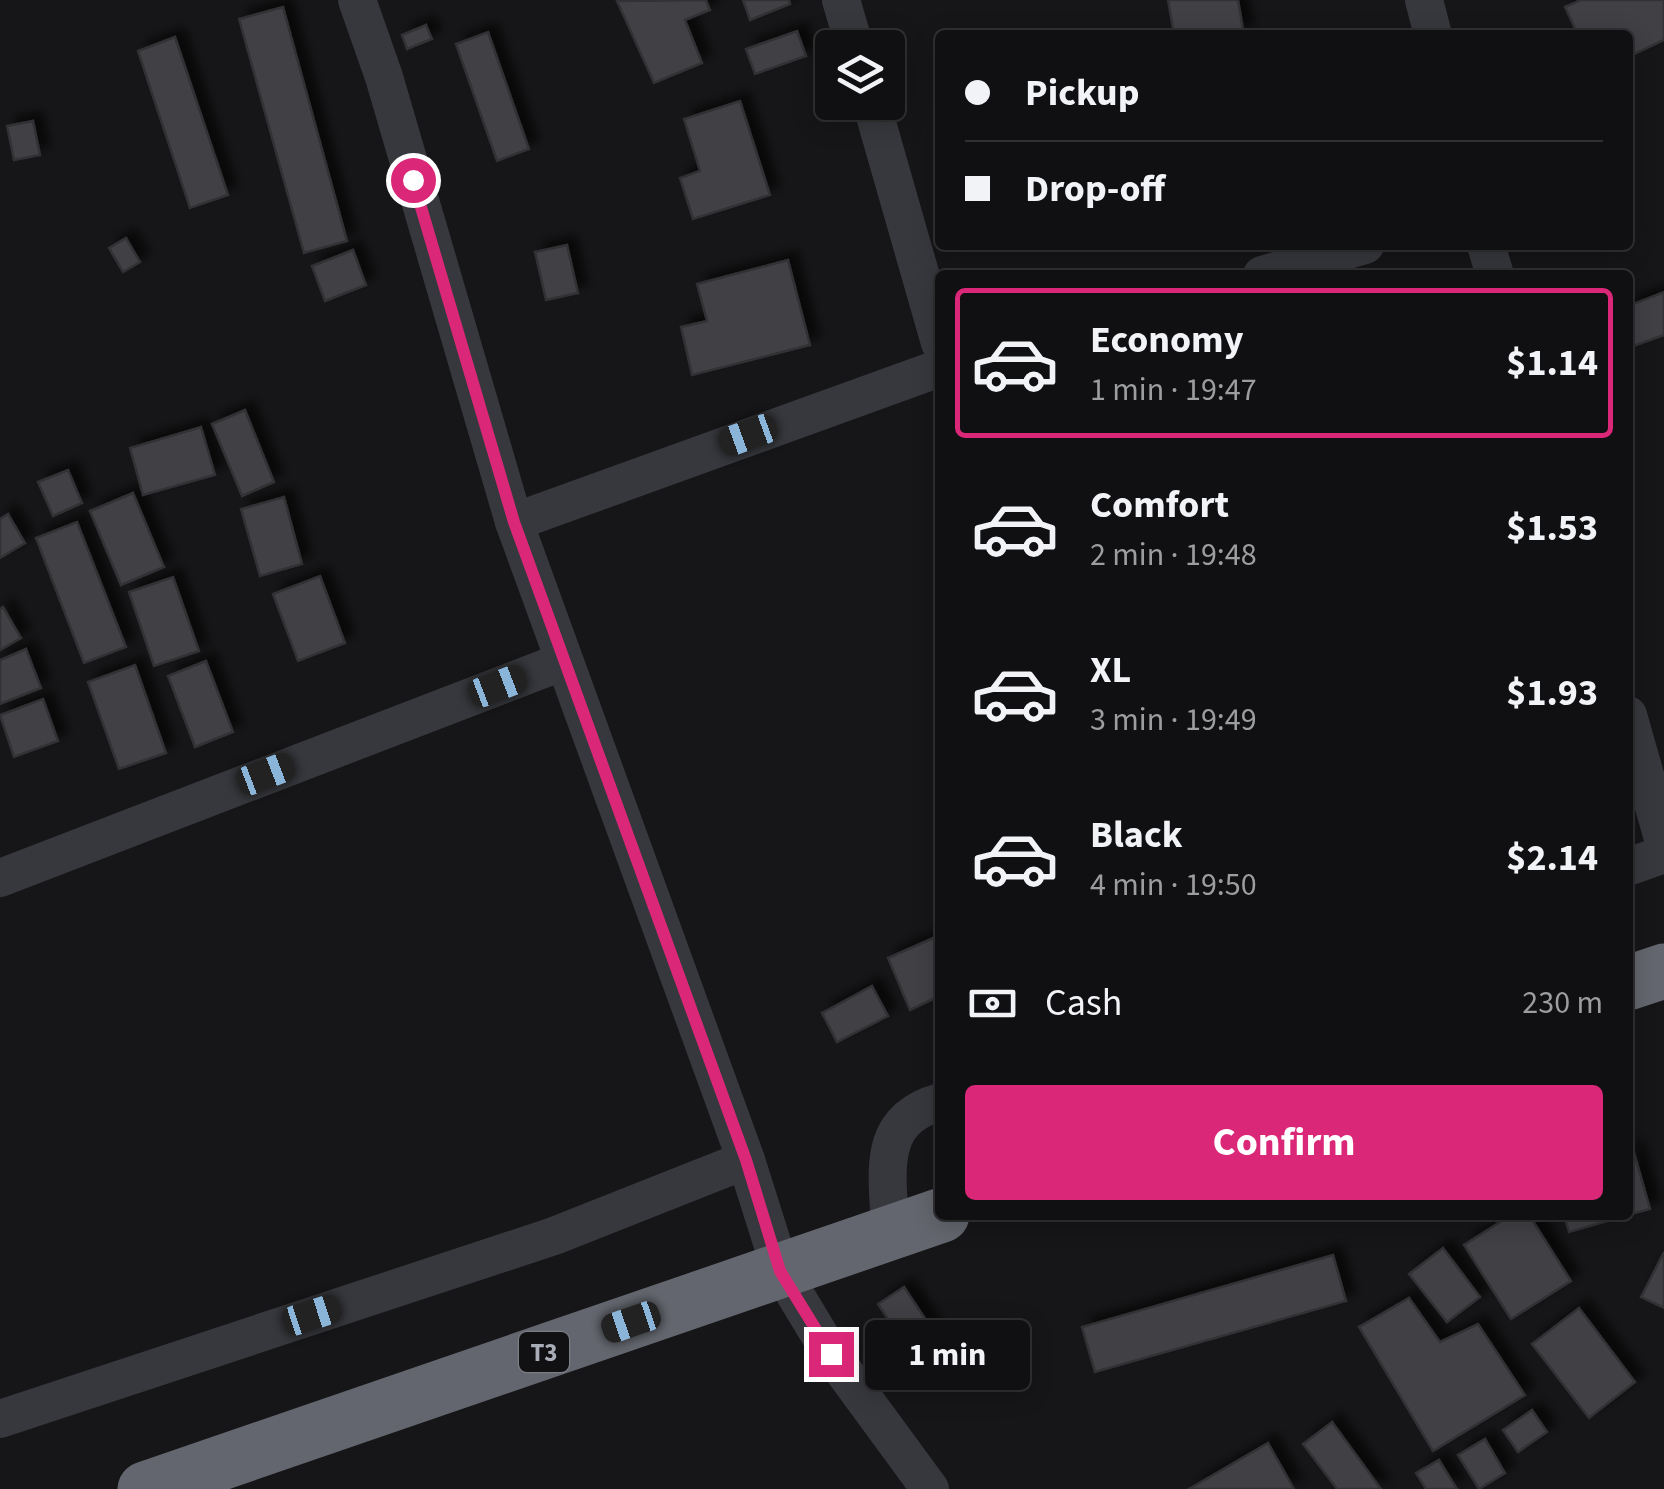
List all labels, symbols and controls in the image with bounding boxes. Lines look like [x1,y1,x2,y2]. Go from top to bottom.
map controls [815,30,905,120]
button: layers [815,30,905,120]
text: Pickup [1025,66,1139,120]
route start [391,158,436,203]
text: Drop-off [1025,162,1165,216]
text: Economy [1090,313,1243,367]
icon: car [970,318,1060,408]
text: $1.14 [1506,336,1598,390]
text: 1 min · 19:47 [1090,367,1257,413]
car [715,411,781,459]
text: Comfort [1090,478,1229,532]
icon: car [970,483,1060,573]
text: $1.53 [1506,501,1598,555]
text: 2 min · 19:48 [1090,532,1257,578]
text: XL [1090,643,1131,697]
icon: car [970,648,1060,738]
car [465,661,531,711]
text: $1.93 [1506,666,1598,720]
text: 3 min · 19:49 [1090,697,1257,743]
car [233,749,299,799]
text: Black [1090,808,1183,862]
icon: car [970,813,1060,903]
text: $2.14 [1506,831,1598,885]
text: 4 min · 19:50 [1090,862,1257,908]
icon: cash [965,976,1020,1031]
text: Cash [1045,976,1122,1030]
text: 230 m [1522,980,1603,1026]
button: Confirm [965,1085,1603,1200]
car [279,1291,345,1339]
car [598,1298,664,1346]
callout: 1 min [866,1319,1031,1389]
road number: T3 [519,1332,569,1372]
route end [809,1332,854,1377]
text: 1 min [909,1332,986,1378]

